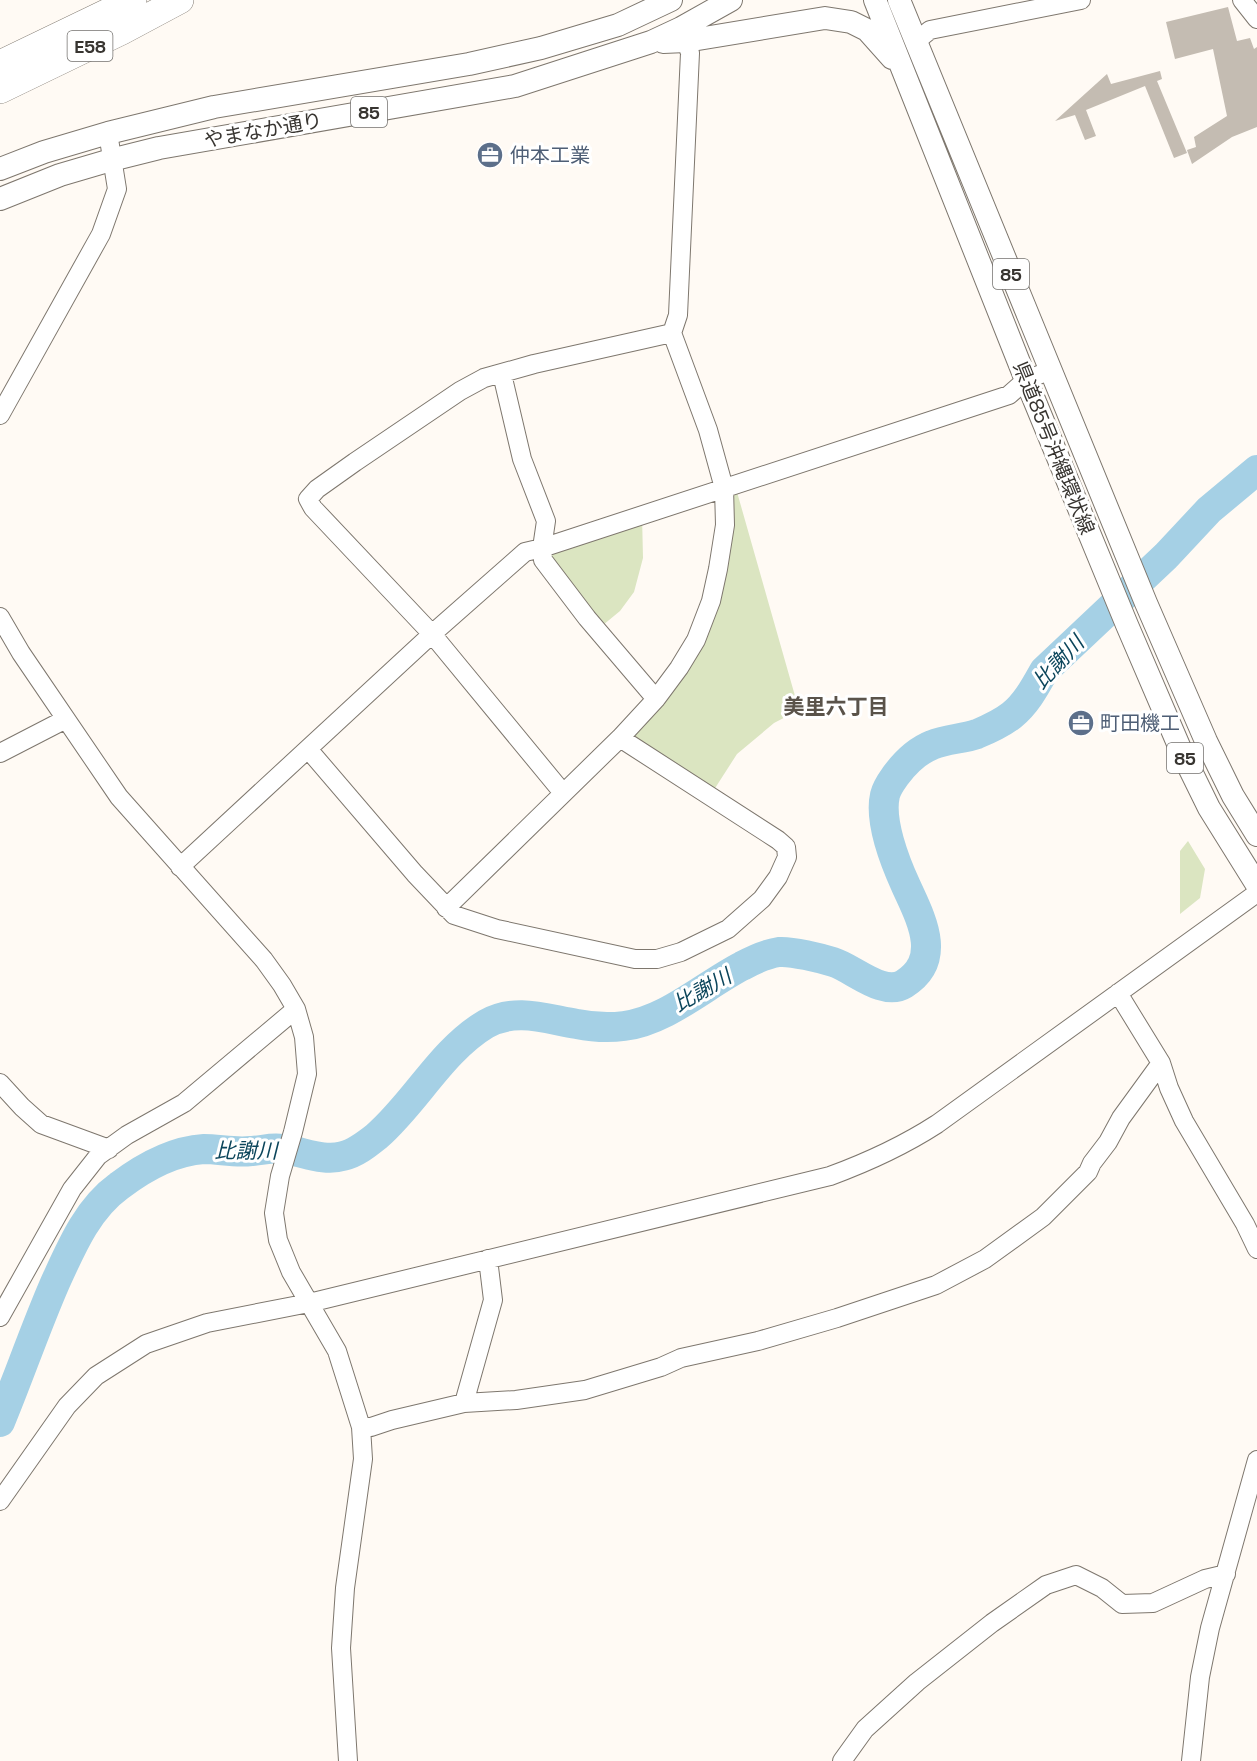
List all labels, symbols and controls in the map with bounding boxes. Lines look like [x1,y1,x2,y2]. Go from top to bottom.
road number: E58 [68,31,112,61]
road number: 85 [351,97,387,127]
street label: やまなか通り [202,107,324,153]
office icon: 仲本工業 [475,140,505,170]
place label: 仲本工業 [510,142,590,168]
road number: 85 [993,259,1029,289]
street label: 県道85号沖縄環状線 [1007,358,1101,538]
water label: 比謝川 [1027,628,1091,694]
district label: 美里六丁目 [784,693,889,720]
office icon: 町田機工 [1066,708,1096,738]
place label: 町田機工 [1100,710,1180,736]
road number: 85 [1167,743,1203,773]
water label: 比謝川 [668,962,738,1017]
water label: 比謝川 [215,1137,279,1164]

